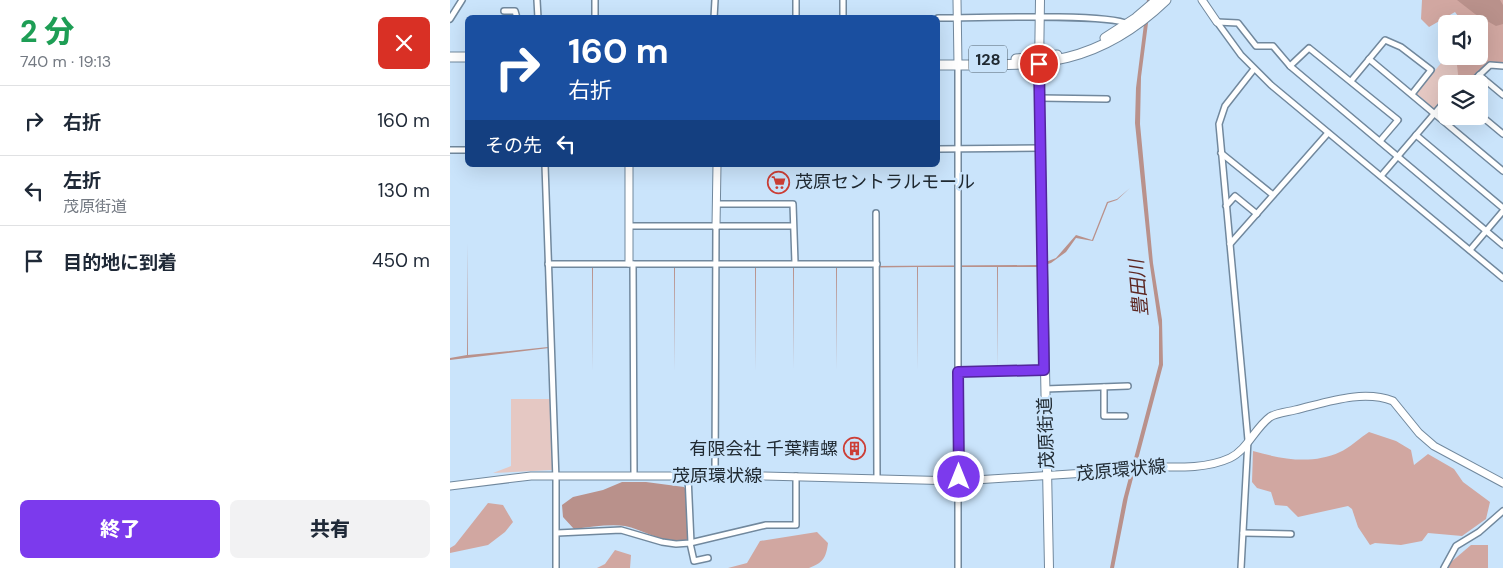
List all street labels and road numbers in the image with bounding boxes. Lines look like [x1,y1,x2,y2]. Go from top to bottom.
road number: 128 [969,46,1007,72]
street label: 茂原街道 [1033,397,1059,469]
street label: 茂原環状線 [1075,454,1167,486]
street label: 茂原環状線 [672,464,762,488]

